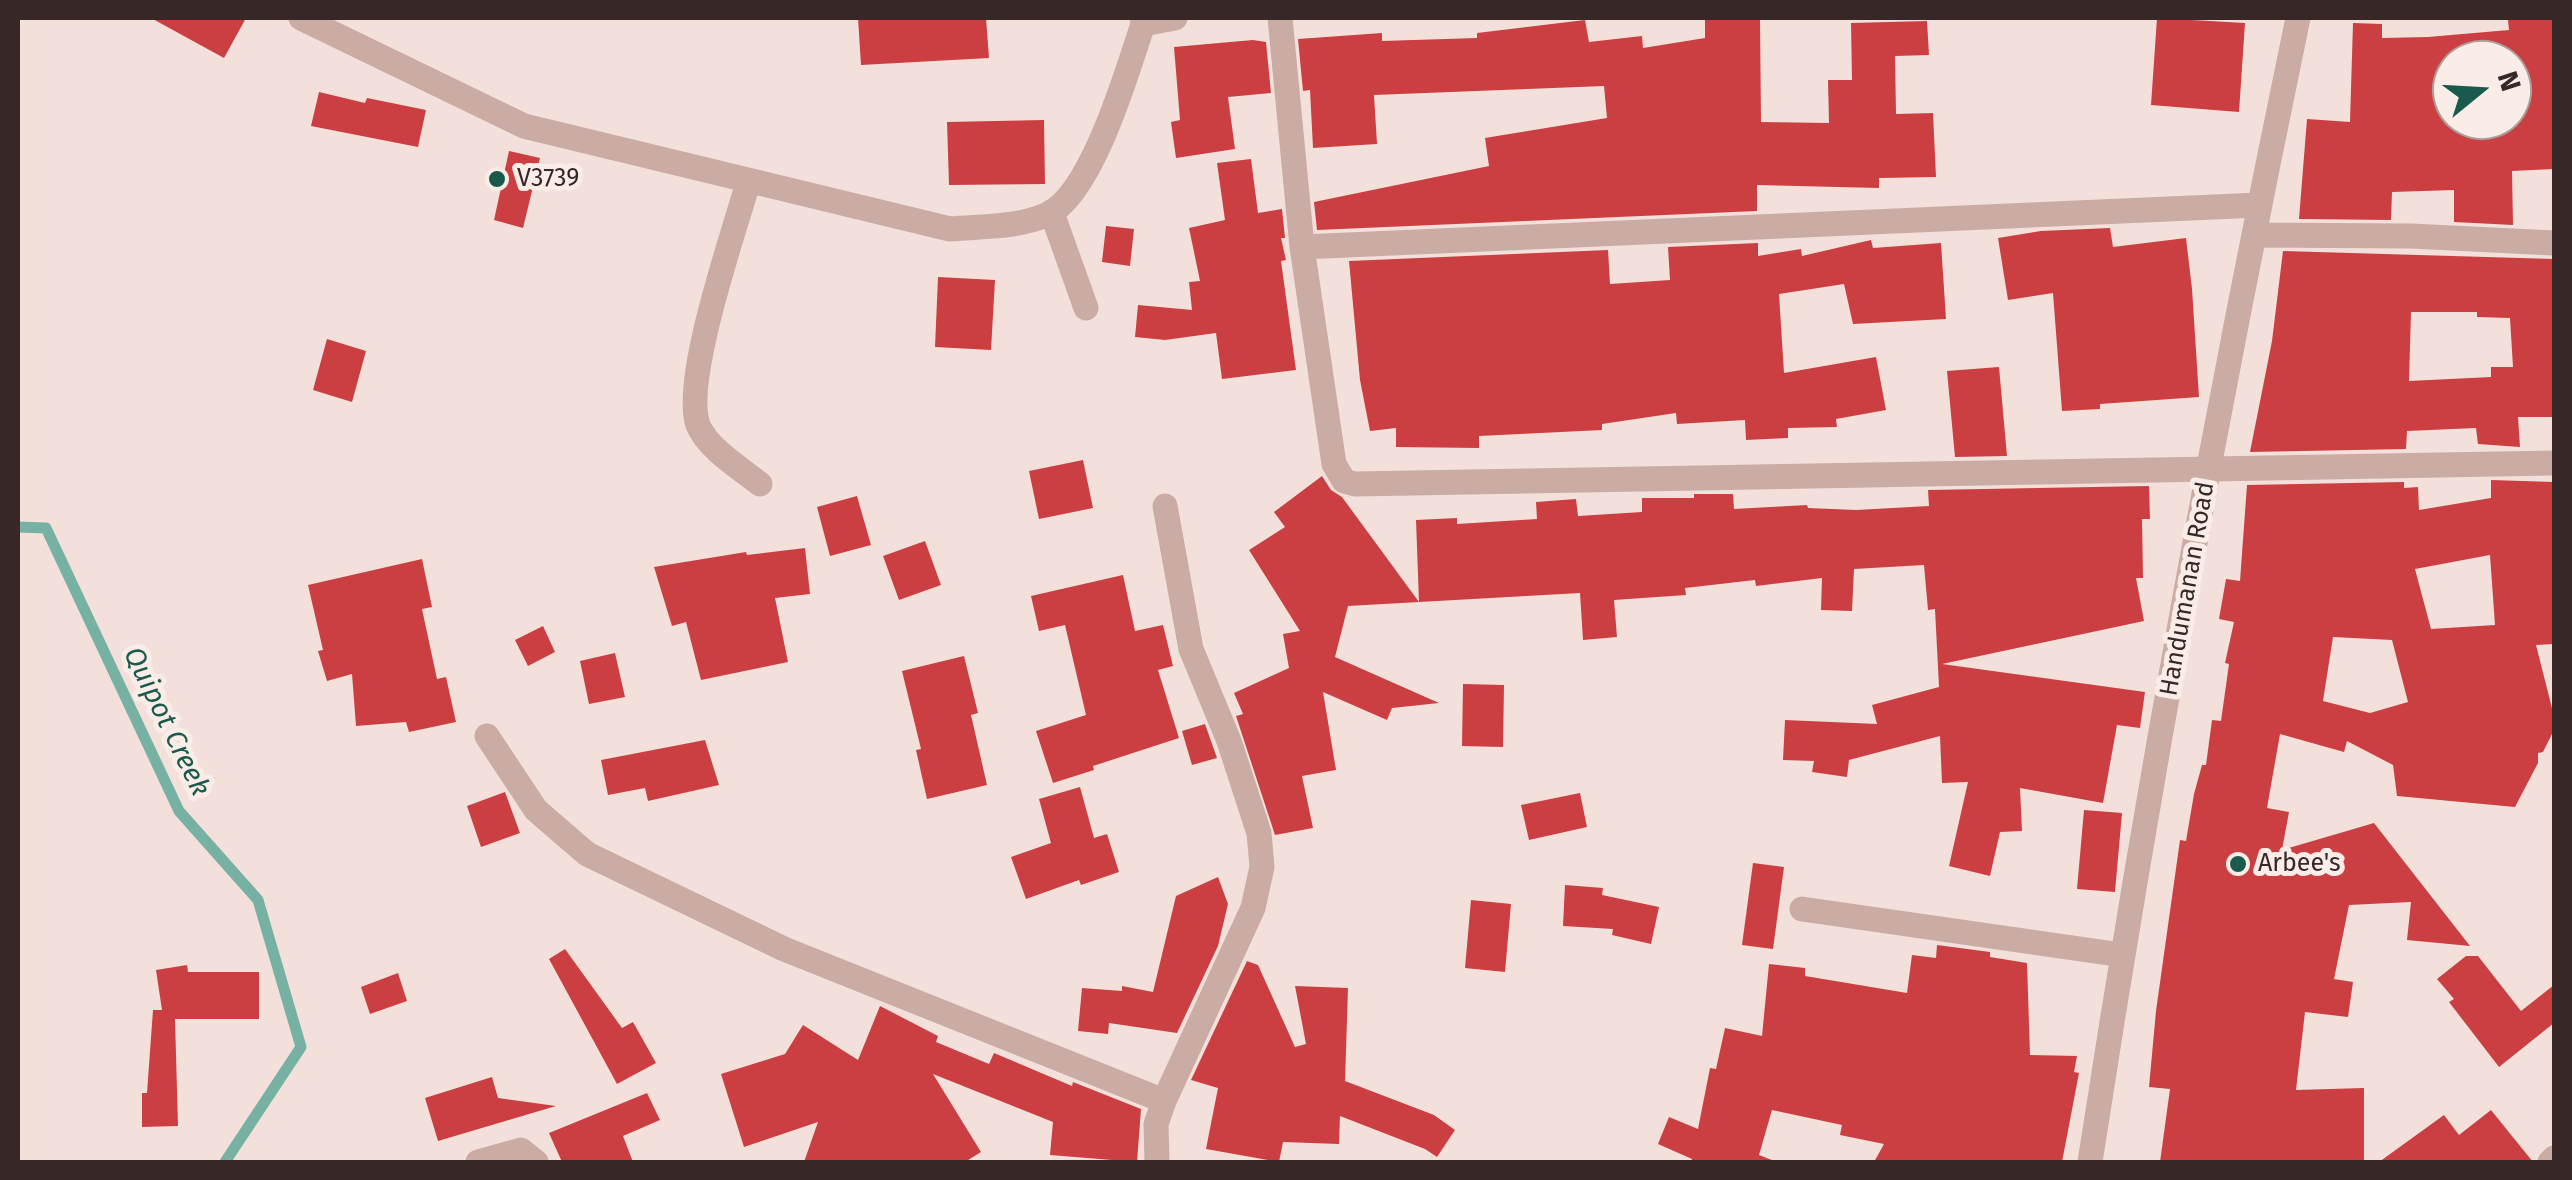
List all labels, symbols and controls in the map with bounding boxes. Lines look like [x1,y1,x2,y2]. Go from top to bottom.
north arrow [2432,40,2532,140]
text: N [2491,67,2528,95]
place label: V3739 [517,164,579,194]
marker: V3739 [486,168,508,190]
street label: Handumanan Road [2154,480,2222,698]
water label: Quipot Creek [115,642,217,802]
place label: Arbee's [2258,849,2341,879]
marker: Arbee's [2227,853,2249,875]

